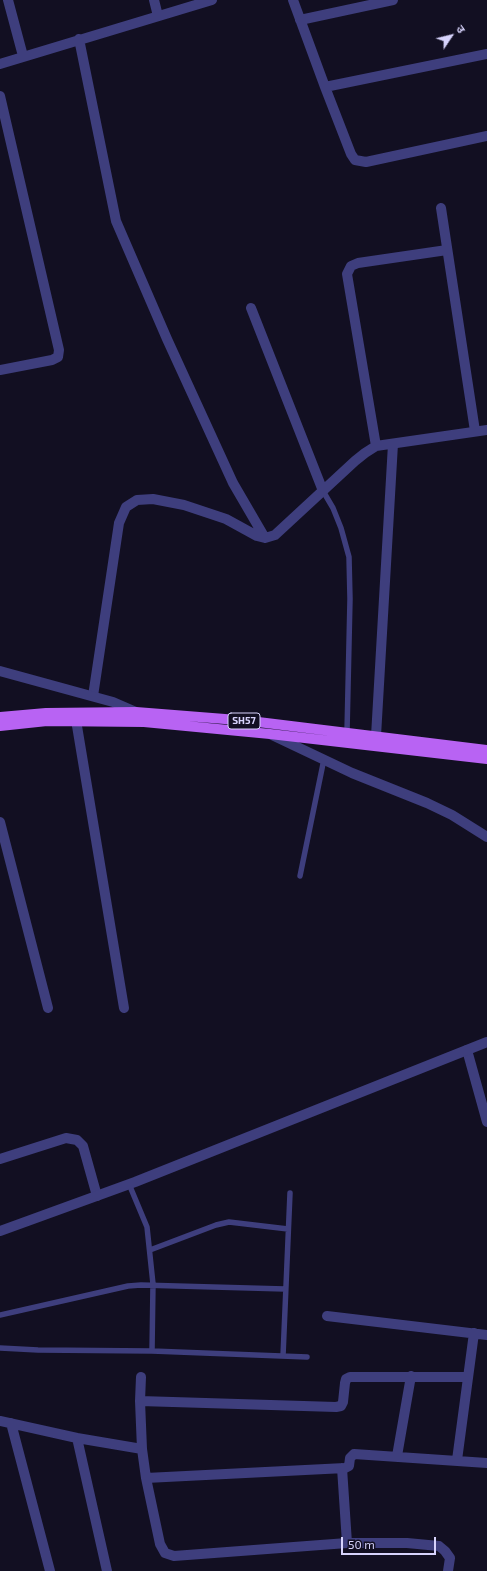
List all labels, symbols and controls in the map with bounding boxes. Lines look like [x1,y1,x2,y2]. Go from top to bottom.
north arrow [431,16,471,56]
text: उ [454,22,468,35]
road number: SH57 [228,713,260,729]
scale bar [343,1529,438,1555]
text: 50 m [348,1537,375,1551]

